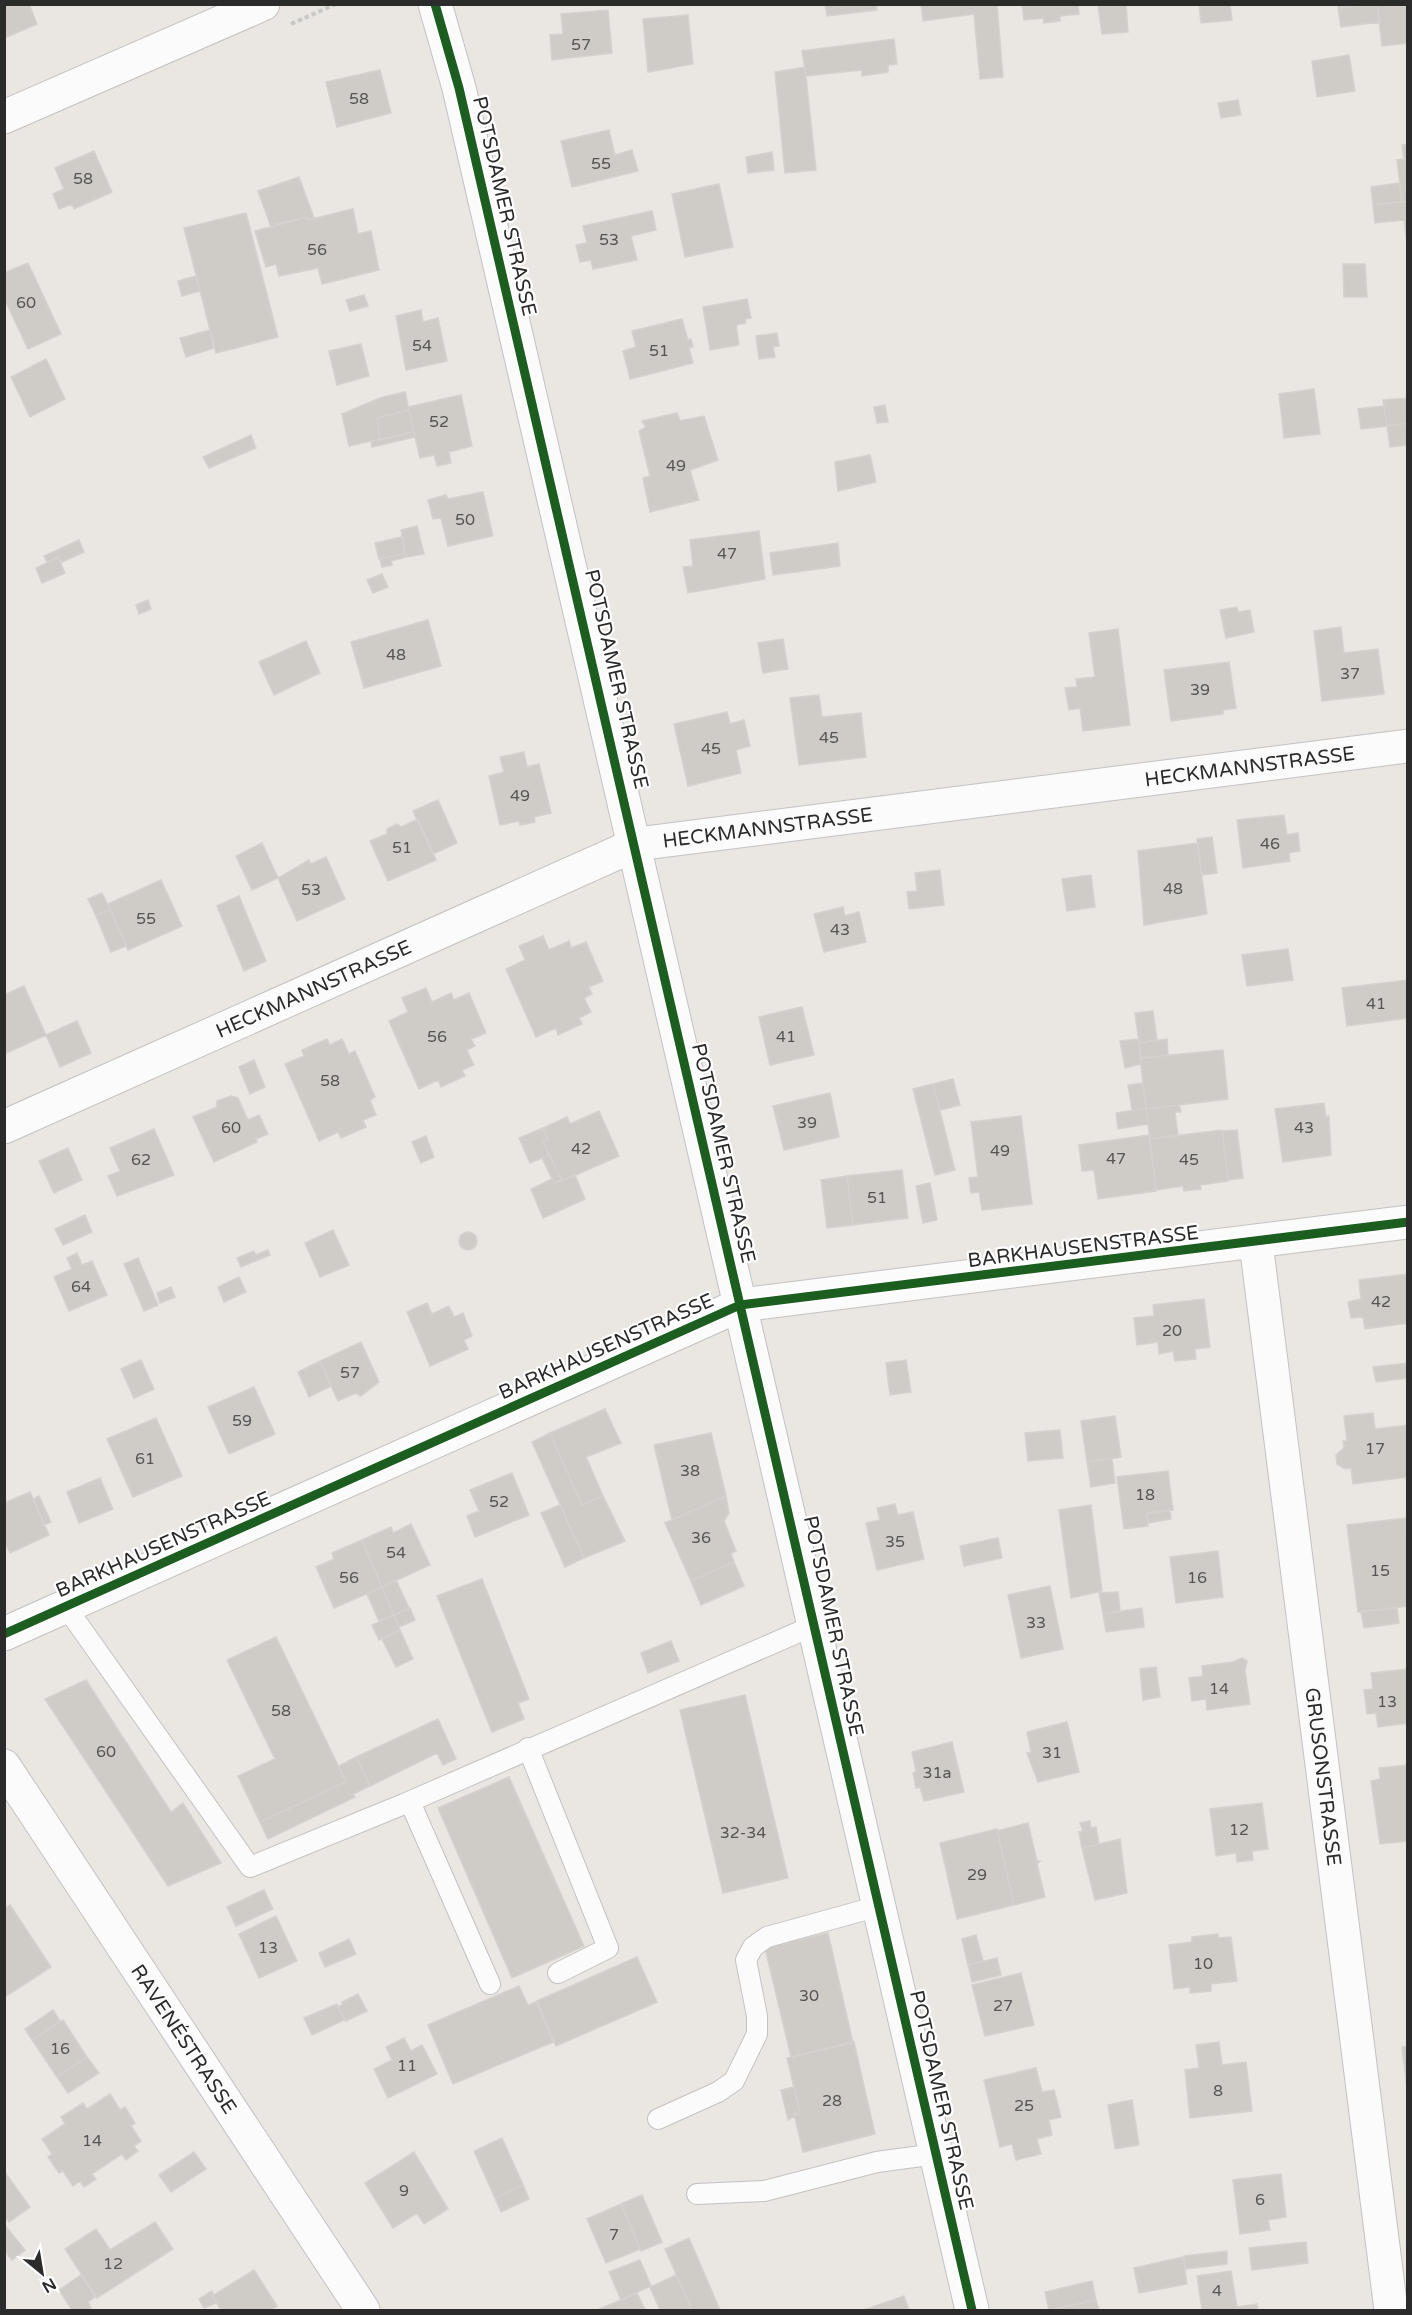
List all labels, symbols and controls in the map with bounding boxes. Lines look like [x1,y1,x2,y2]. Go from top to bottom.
house number: 57 [571,35,591,55]
house number: 58 [349,89,369,109]
street label: POTSDAMER STRASSE [467,94,541,319]
house number: 55 [591,154,611,174]
house number: 58 [73,169,93,189]
house number: 53 [599,230,619,250]
house number: 56 [307,240,327,260]
house number: 60 [16,293,36,313]
house number: 54 [412,336,432,356]
house number: 51 [649,341,669,361]
house number: 52 [429,412,449,432]
house number: 49 [666,456,686,476]
house number: 50 [455,510,475,530]
house number: 47 [717,544,737,564]
street label: POTSDAMER STRASSE [579,567,653,792]
house number: 48 [386,645,406,665]
house number: 37 [1340,664,1360,684]
house number: 39 [1190,680,1210,700]
house number: 45 [819,728,839,748]
house number: 45 [701,739,721,759]
street label: HECKMANNSTRASSE [1143,742,1356,792]
house number: 49 [510,786,530,806]
street label: HECKMANNSTRASSE [661,803,874,854]
house number: 46 [1260,834,1280,854]
house number: 51 [392,838,412,858]
house number: 48 [1163,879,1183,899]
house number: 53 [301,880,321,900]
house number: 55 [136,909,156,929]
house number: 43 [830,920,850,940]
street label: HECKMANNSTRASSE [212,935,415,1044]
house number: 41 [1366,994,1386,1014]
house number: 56 [427,1027,447,1047]
house number: 41 [776,1027,796,1047]
street label: POTSDAMER STRASSE [686,1041,760,1266]
house number: 58 [320,1071,340,1091]
house number: 39 [797,1113,817,1133]
house number: 60 [221,1118,241,1138]
house number: 43 [1294,1118,1314,1138]
house number: 42 [571,1139,591,1159]
house number: 49 [990,1141,1010,1161]
house number: 47 [1106,1149,1126,1169]
house number: 62 [131,1150,151,1170]
house number: 45 [1179,1150,1199,1170]
house number: 51 [867,1188,887,1208]
street label: BARKHAUSENSTRASSE [966,1221,1200,1273]
house number: 64 [71,1277,91,1297]
street label: BARKHAUSENSTRASSE [495,1289,718,1405]
house number: 42 [1371,1292,1391,1312]
house number: 20 [1162,1321,1182,1341]
house number: 57 [340,1363,360,1383]
house number: 59 [232,1411,252,1431]
house number: 17 [1365,1439,1385,1459]
house number: 61 [135,1449,155,1469]
house number: 38 [680,1461,700,1481]
house number: 18 [1135,1485,1155,1505]
street label: BARKHAUSENSTRASSE [52,1487,275,1603]
house number: 52 [489,1492,509,1512]
street label: POTSDAMER STRASSE [798,1514,868,1739]
house number: 36 [691,1528,711,1548]
house number: 35 [885,1532,905,1552]
house number: 54 [386,1543,406,1563]
house number: 15 [1370,1561,1390,1581]
house number: 56 [339,1568,359,1588]
house number: 16 [1187,1568,1207,1588]
house number: 33 [1026,1613,1046,1633]
house number: 14 [1209,1679,1229,1699]
street label: GRUSONSTRASSE [1299,1686,1346,1867]
house number: 13 [1377,1692,1397,1712]
house number: 58 [271,1701,291,1721]
house number: 60 [96,1742,116,1762]
house number: 31 [1042,1743,1062,1763]
house number: 31a [922,1763,952,1783]
house number: 12 [1229,1820,1249,1840]
house number: 32-34 [720,1823,766,1843]
house number: 29 [967,1865,987,1885]
house number: 13 [258,1938,278,1958]
house number: 10 [1193,1954,1213,1974]
street label: RAVENÉSTRASSE [125,1960,241,2119]
house number: 30 [799,1986,819,2006]
street label: POTSDAMER STRASSE [904,1988,978,2213]
house number: 27 [993,1996,1013,2016]
house number: 16 [50,2039,70,2059]
house number: 11 [397,2056,417,2076]
house number: 8 [1213,2081,1223,2101]
house number: 28 [822,2091,842,2111]
house number: 25 [1014,2096,1034,2116]
house number: 14 [82,2131,102,2151]
house number: 9 [399,2181,409,2201]
house number: 6 [1255,2190,1265,2210]
house number: 7 [609,2225,619,2245]
north arrow [12,2243,72,2303]
house number: 12 [103,2254,123,2274]
text: N [38,2273,60,2297]
house number: 4 [1212,2281,1222,2301]

